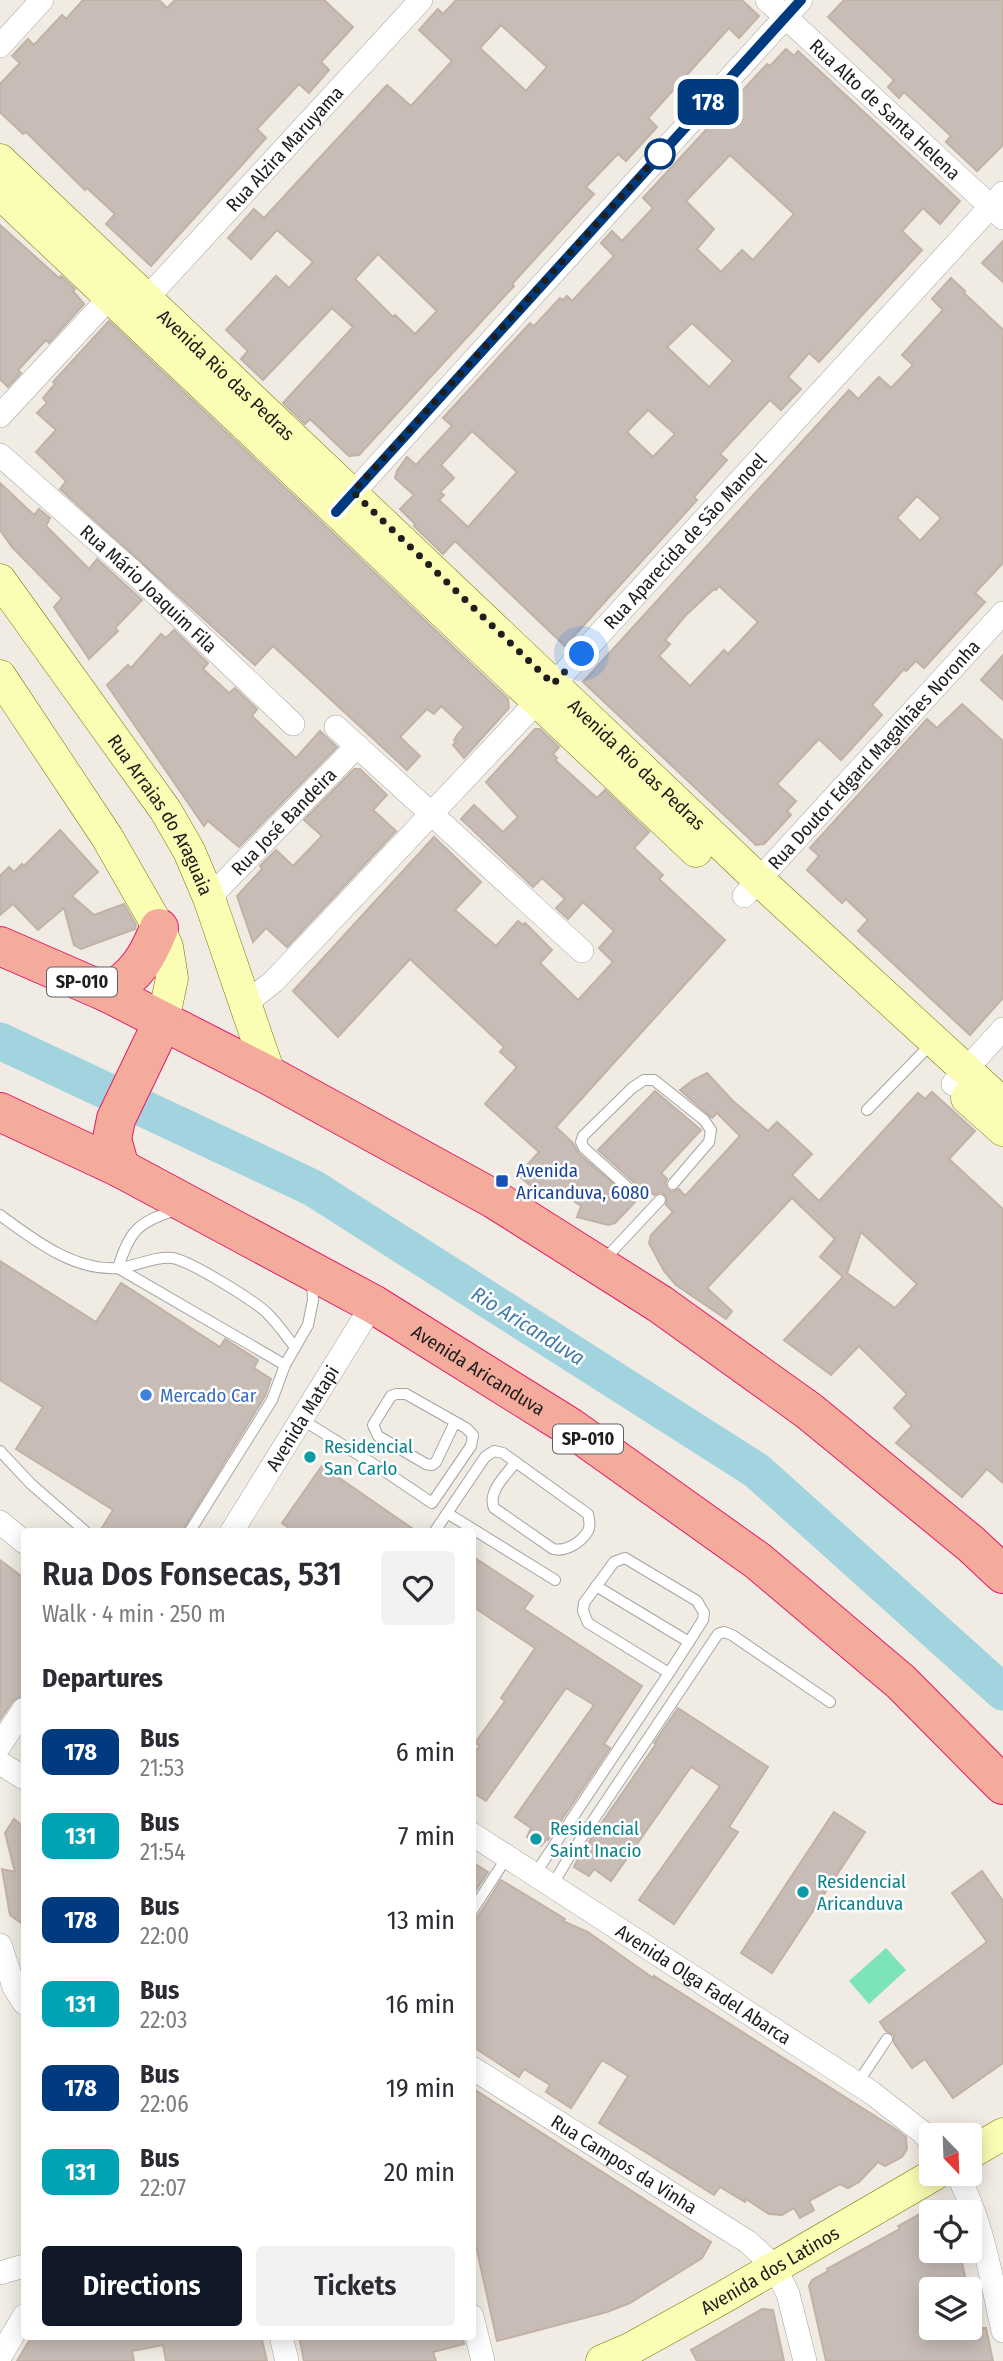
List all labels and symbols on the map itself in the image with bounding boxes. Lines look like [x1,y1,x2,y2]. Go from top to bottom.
street label: Rua Alto de Santa Helena [805,34,965,185]
line badge: 178 [668,79,748,125]
street label: Rua Alzira Maruyama [221,81,348,216]
unlabelled marker [645,139,675,169]
street label: Avenida Rio das Pedras [153,305,299,446]
street label: Rua Aparecida de São Manoel [599,449,771,634]
street label: Rua Mário Joaquim Fila [75,520,222,658]
street label: Rua Doutor Edgard Magalhães Noronha [763,635,985,874]
your location [564,636,599,671]
street label: Avenida Rio das Pedras [563,694,710,835]
street label: Rua Arraias do Araguaia [103,730,217,899]
street label: Rua José Bandeira [227,763,341,880]
road number: SP-010 [47,967,117,996]
place label: Avenida Aricanduva, 6080 [516,1159,649,1204]
marker: Avenida Aricanduva, 6080 [494,1173,510,1189]
water label: Rio Aricanduva [467,1281,589,1371]
street label: Avenida Aricanduva [407,1320,549,1421]
street label: Avenida Matapi [261,1361,344,1475]
place label: Mercado Car [160,1384,257,1407]
marker: Mercado Car [138,1387,154,1403]
road number: SP-010 [553,1424,623,1454]
place label: Residencial San Carlo [324,1435,413,1480]
marker: Residencial San Carlo [302,1449,318,1465]
place label: Residencial Saint Inacio [550,1817,641,1862]
marker: Residencial Saint Inacio [528,1831,544,1847]
place label: Residencial Aricanduva [817,1870,906,1915]
marker: Residencial Aricanduva [795,1884,811,1900]
street label: Avenida Olga Fadel Abarca [611,1919,795,2050]
street label: Rua Campos da Vinha [547,2110,701,2219]
north arrow [919,2123,982,2186]
street label: Avenida dos Latinos [697,2221,843,2320]

